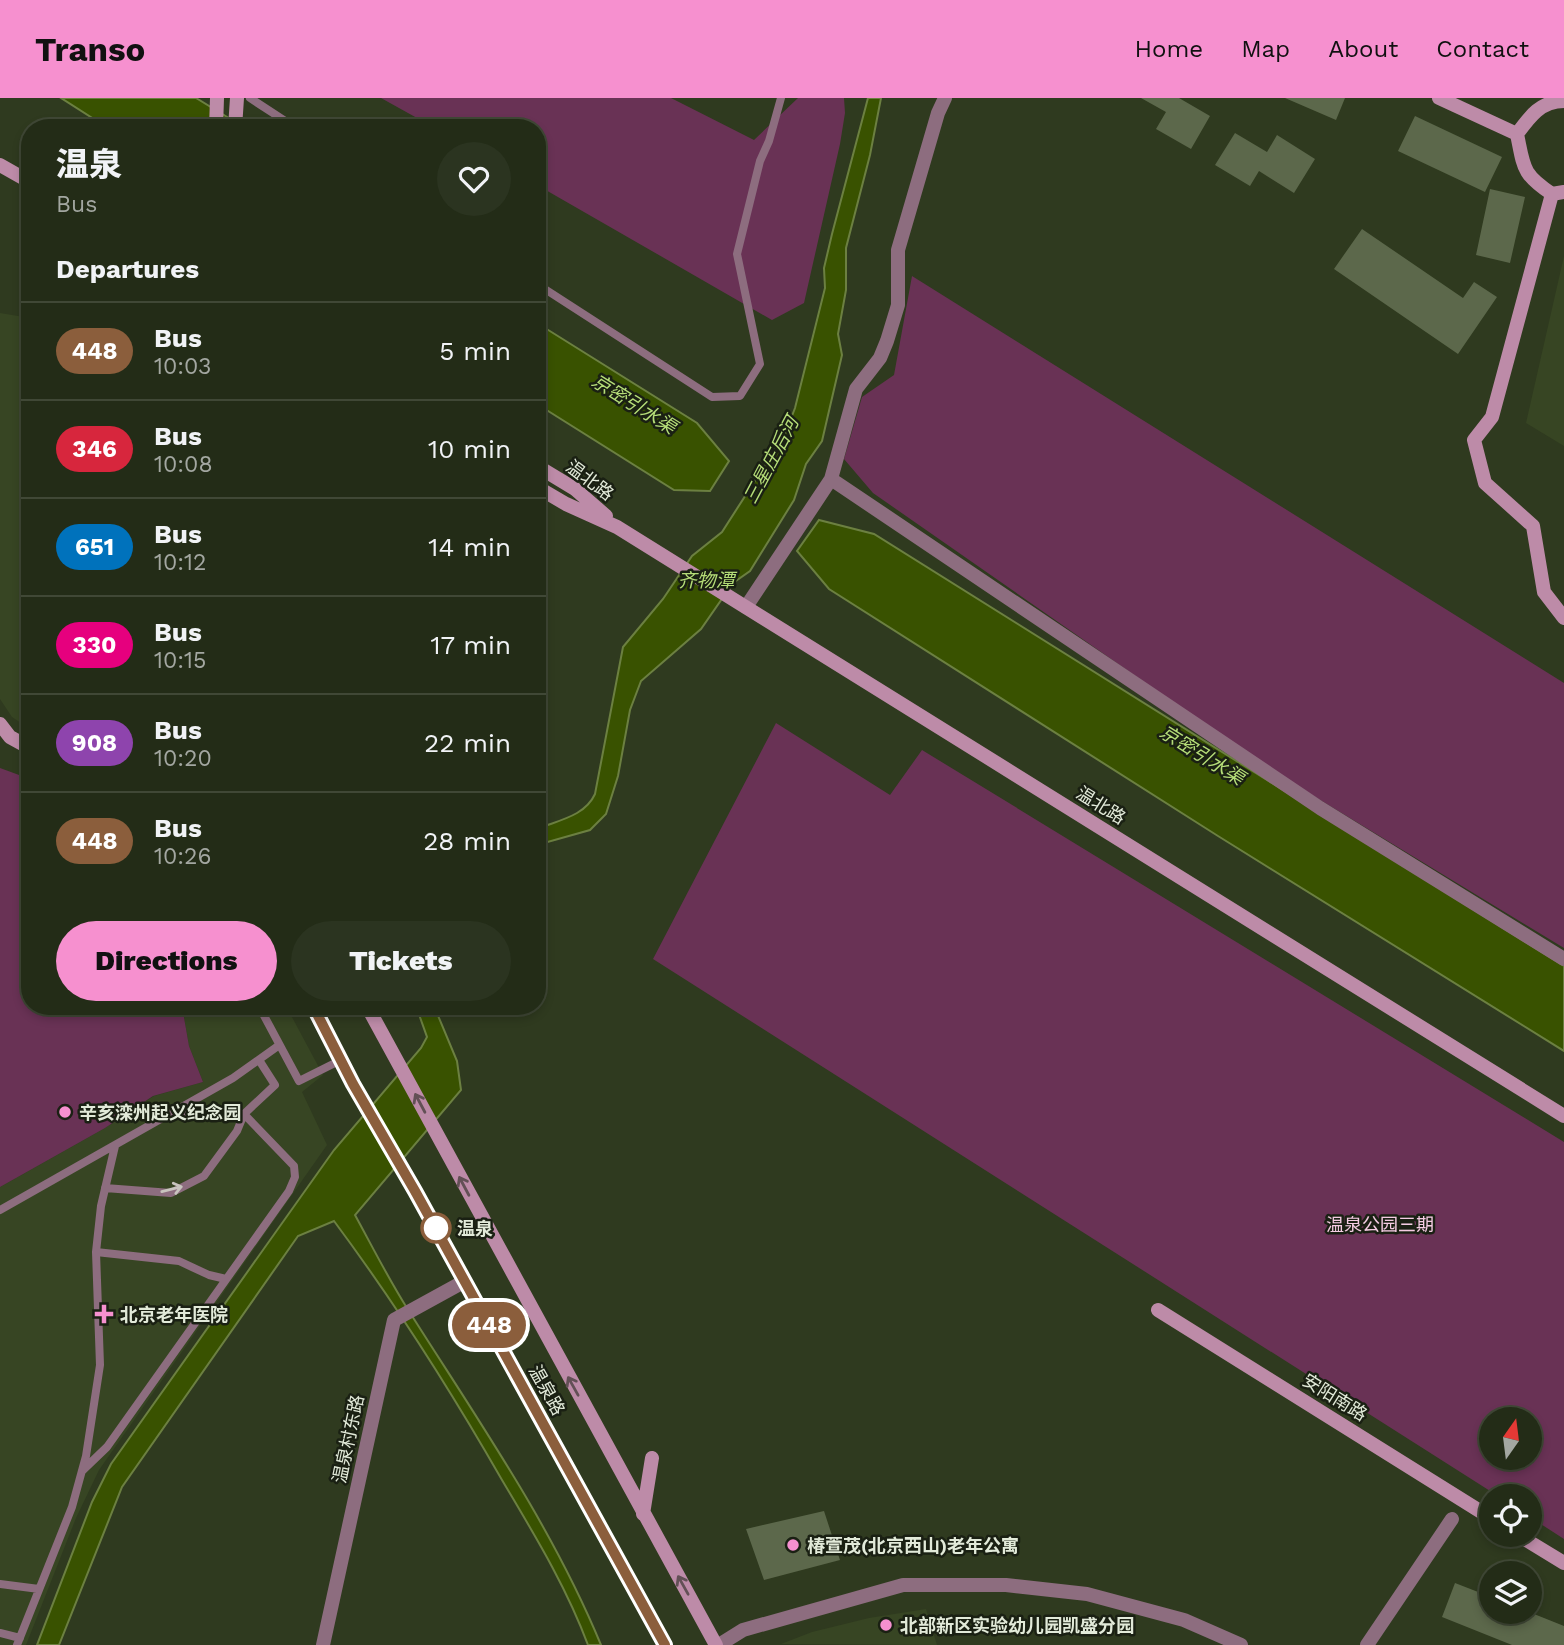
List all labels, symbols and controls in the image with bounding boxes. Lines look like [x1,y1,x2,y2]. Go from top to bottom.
text: Transo [35,30,145,69]
text: Home [1135,35,1203,63]
text: Map [1241,35,1290,63]
text: About [1328,35,1398,63]
text: Contact [1436,35,1529,63]
button: heart [437,142,511,216]
text: 温泉 [56,145,122,184]
text: Bus [56,191,97,218]
text: Departures [56,254,199,284]
text: Bus [154,323,202,353]
text: 5 min [439,336,511,366]
text: 448 [71,337,118,365]
text: 10:03 [154,353,211,380]
water label: 京密引水渠 [588,369,683,441]
water label: 三星庄后河 [739,409,805,507]
text: Bus [154,421,202,451]
text: 10 min [428,434,511,464]
text: 346 [72,435,117,463]
text: 10:08 [154,451,213,478]
street label: 温北路 [562,455,618,505]
text: Bus [154,519,202,549]
text: 14 min [428,532,511,562]
text: 651 [75,533,114,561]
text: 10:12 [154,549,206,576]
water label: 齐物潭 [677,569,737,592]
text: Bus [154,617,202,647]
text: 17 min [430,630,511,660]
text: 330 [73,631,116,659]
text: 10:15 [154,647,206,674]
text: Bus [154,715,202,745]
water label: 京密引水渠 [1156,720,1251,792]
text: 22 min [424,728,511,758]
text: 908 [72,729,117,757]
text: 10:20 [154,745,212,772]
street label: 温北路 [1073,782,1129,828]
text: Bus [154,813,202,843]
text: 28 min [423,826,511,856]
text: 448 [71,827,118,855]
text: 10:26 [154,843,211,870]
button: Directions [56,921,277,1001]
button: Tickets [291,921,511,1001]
one-way arrow [413,1094,427,1114]
place label: 辛亥滦州起义纪念园 [79,1102,241,1123]
marker: 辛亥滦州起义纪念园 [57,1104,73,1120]
one-way arrow [457,1177,471,1197]
one-way arrow [161,1182,183,1195]
marker: 温泉 [421,1213,451,1243]
park label: 温泉公园三期 [1326,1214,1434,1235]
place label: 温泉 [457,1218,493,1239]
line badge: 448 [449,1302,529,1348]
marker: 北京老年医院 [94,1304,114,1324]
place label: 北京老年医院 [120,1304,228,1325]
text: 448 [466,1311,512,1339]
street label: 温泉路 [525,1361,569,1419]
street label: 安阳南路 [1299,1369,1371,1425]
one-way arrow [566,1376,580,1397]
street label: 温泉村东路 [328,1393,368,1485]
north arrow [1479,1407,1542,1470]
map controls [1479,1407,1542,1624]
button: locate [1479,1484,1542,1547]
place label: 椿萱茂(北京西山)老年公寓 [807,1535,1019,1556]
marker: 椿萱茂(北京西山)老年公寓 [785,1537,801,1553]
button: layers [1479,1561,1542,1624]
one-way arrow [676,1576,690,1596]
place label: 北部新区实验幼儿园凯盛分园 [900,1615,1134,1636]
marker: 北部新区实验幼儿园凯盛分园 [878,1617,894,1633]

